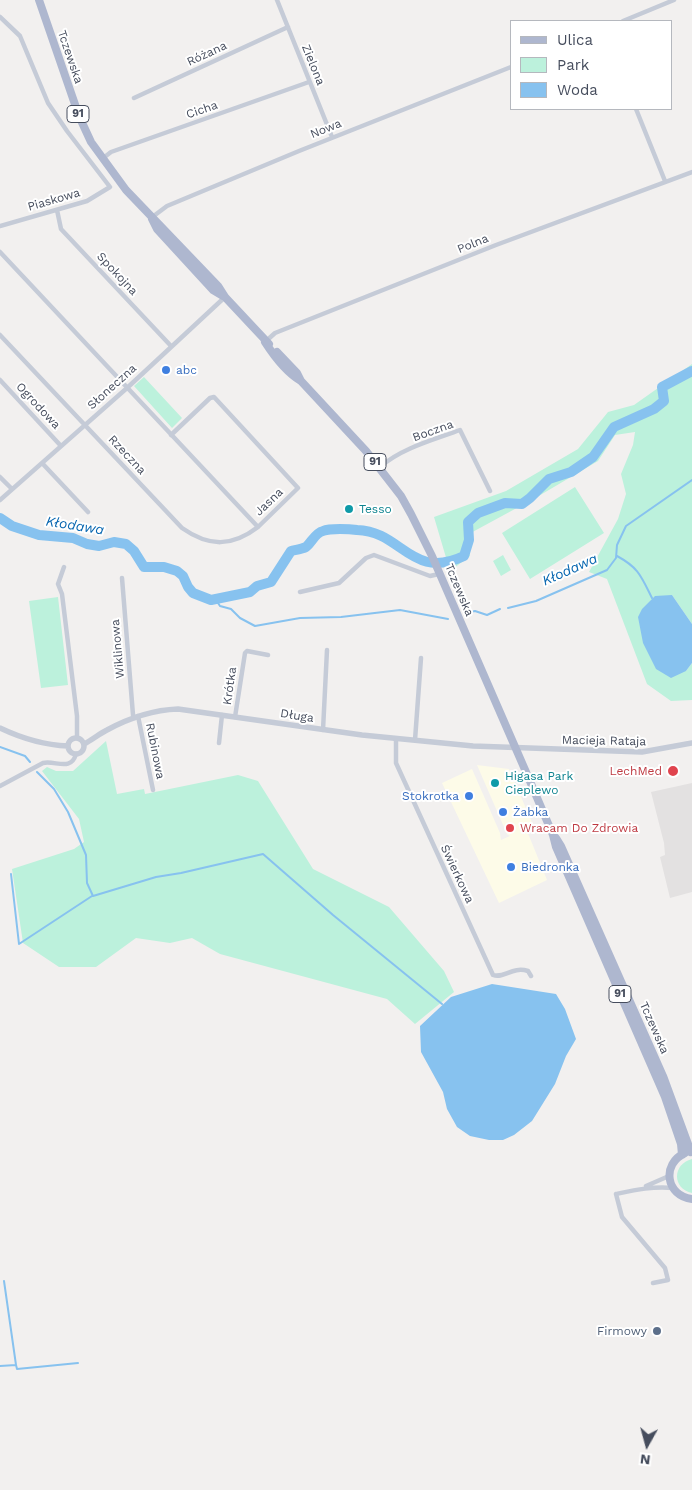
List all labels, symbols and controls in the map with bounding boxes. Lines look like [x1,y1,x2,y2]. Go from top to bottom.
legend [510,20,672,110]
street label: Tczewska [54,28,86,86]
text: Ulica [557,31,593,49]
street label: Różana [185,39,229,69]
street label: Zielona [298,42,328,88]
text: Park [557,56,589,74]
text: Woda [557,81,598,99]
street label: Cicha [184,98,220,122]
road number: 91 [67,106,89,122]
street label: Nowa [308,116,344,142]
street label: Piaskowa [26,186,82,214]
street label: Polna [455,231,491,257]
street label: Spokojna [93,250,141,298]
street label: Słoneczna [84,361,140,413]
place label: abc [176,363,197,377]
marker: abc [160,364,172,376]
street label: Ogrodowa [13,380,63,432]
street label: Boczna [411,417,455,445]
street label: Rzeczna [105,432,149,478]
road number: 91 [364,454,386,471]
street label: Jasna [252,485,286,519]
place label: Tesso [359,502,392,516]
marker: Tesso [343,503,355,515]
water label: Kłodawa [45,513,105,539]
water label: Kłodawa [540,550,600,590]
street label: Tczewska [442,562,476,618]
street label: Wiklinowa [108,619,128,679]
street label: Krótka [220,666,240,706]
street label: Długa [279,706,315,726]
street label: Rubinowa [142,722,168,780]
street label: Macieja Rataja [562,733,646,749]
place label: LechMed [609,764,662,778]
marker: LechMed [666,764,680,778]
place label: Higasa Park Cieplewo [505,769,573,797]
marker: Higasa Park Cieplewo [489,777,501,789]
place label: Stokrotka [402,789,459,803]
marker: Stokrotka [463,790,475,802]
place label: Żabka [513,805,548,819]
marker: Żabka [497,806,509,818]
place label: Wracam Do Zdrowia [520,821,638,835]
marker: Wracam Do Zdrowia [504,822,516,834]
street label: Świerkowa [437,842,477,906]
place label: Biedronka [521,860,579,874]
marker: Biedronka [505,861,517,873]
road number: 91 [609,986,631,1002]
street label: Tczewska [636,1000,672,1056]
place label: Firmowy [597,1324,647,1338]
marker: Firmowy [651,1325,663,1337]
north arrow [622,1420,672,1470]
text: N [639,1451,651,1468]

